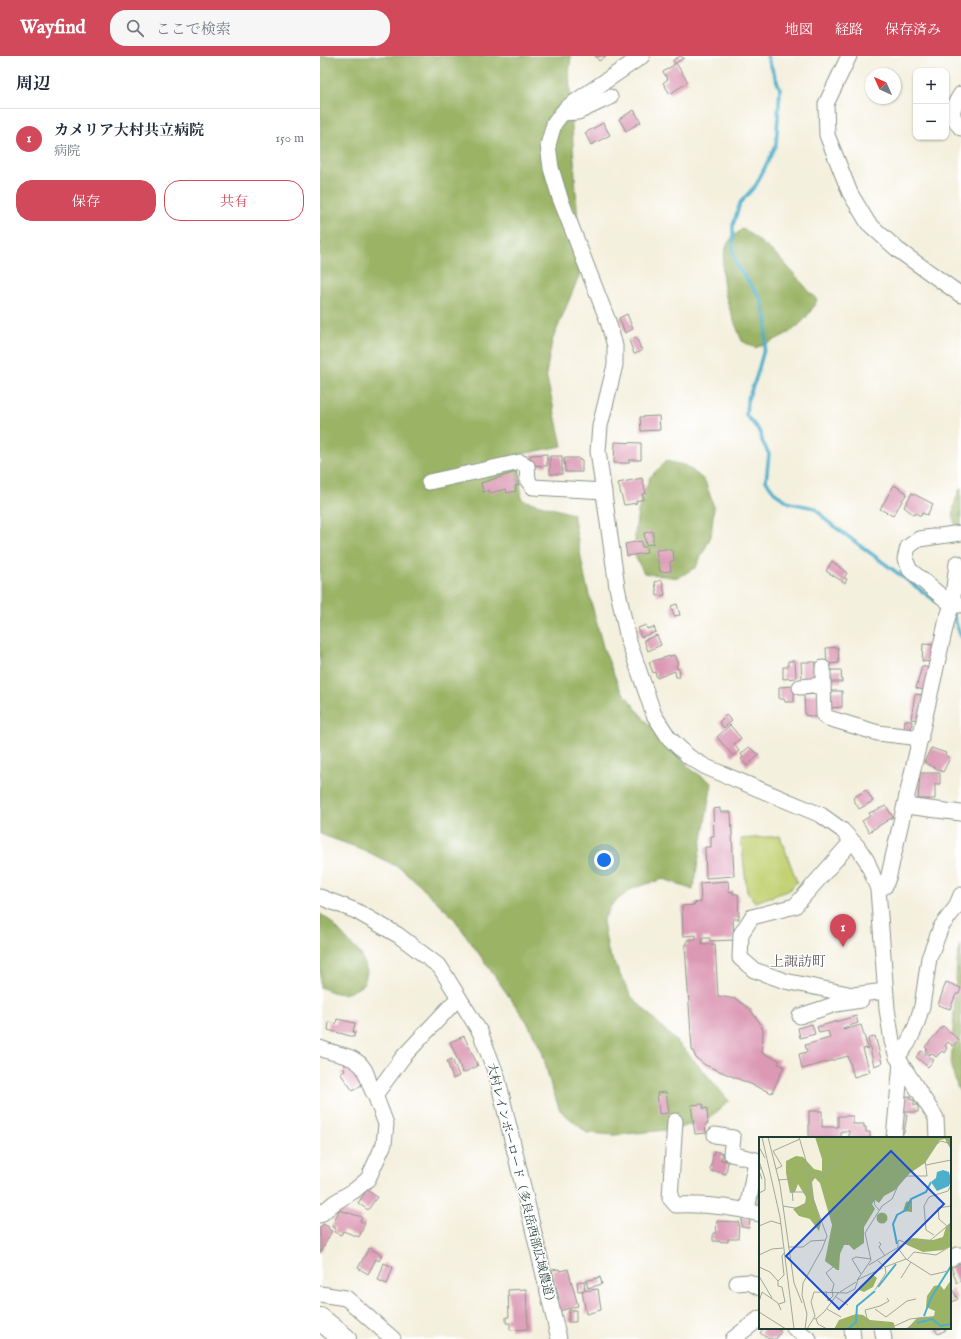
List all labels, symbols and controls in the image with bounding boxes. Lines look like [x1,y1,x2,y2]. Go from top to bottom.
search box [110,10,390,46]
text: Wayfind [20,16,86,40]
icon: search [124,17,146,39]
text: ここで検索 [156,20,231,39]
text: 地図 [785,21,813,39]
text: 経路 [835,21,863,39]
text: 保存済み [885,21,941,39]
north arrow [865,68,901,104]
map controls [913,68,949,140]
button: + [913,68,949,104]
text: 周辺 [16,74,50,95]
button: − [913,104,949,140]
text: カメリア大村共立病院 [54,121,204,140]
text: 1 [27,130,31,147]
text: 150 m [275,130,304,147]
text: 病院 [54,143,80,160]
button: 保存 [16,180,156,221]
button: 共有 [164,180,304,221]
your location [594,850,614,870]
pin: 1 [830,914,856,947]
district label: 上諏訪町 [770,953,826,971]
street label: 大村レインボーロード（多良岳西部広域農道） [483,1061,559,1309]
inset map [759,1137,951,1329]

